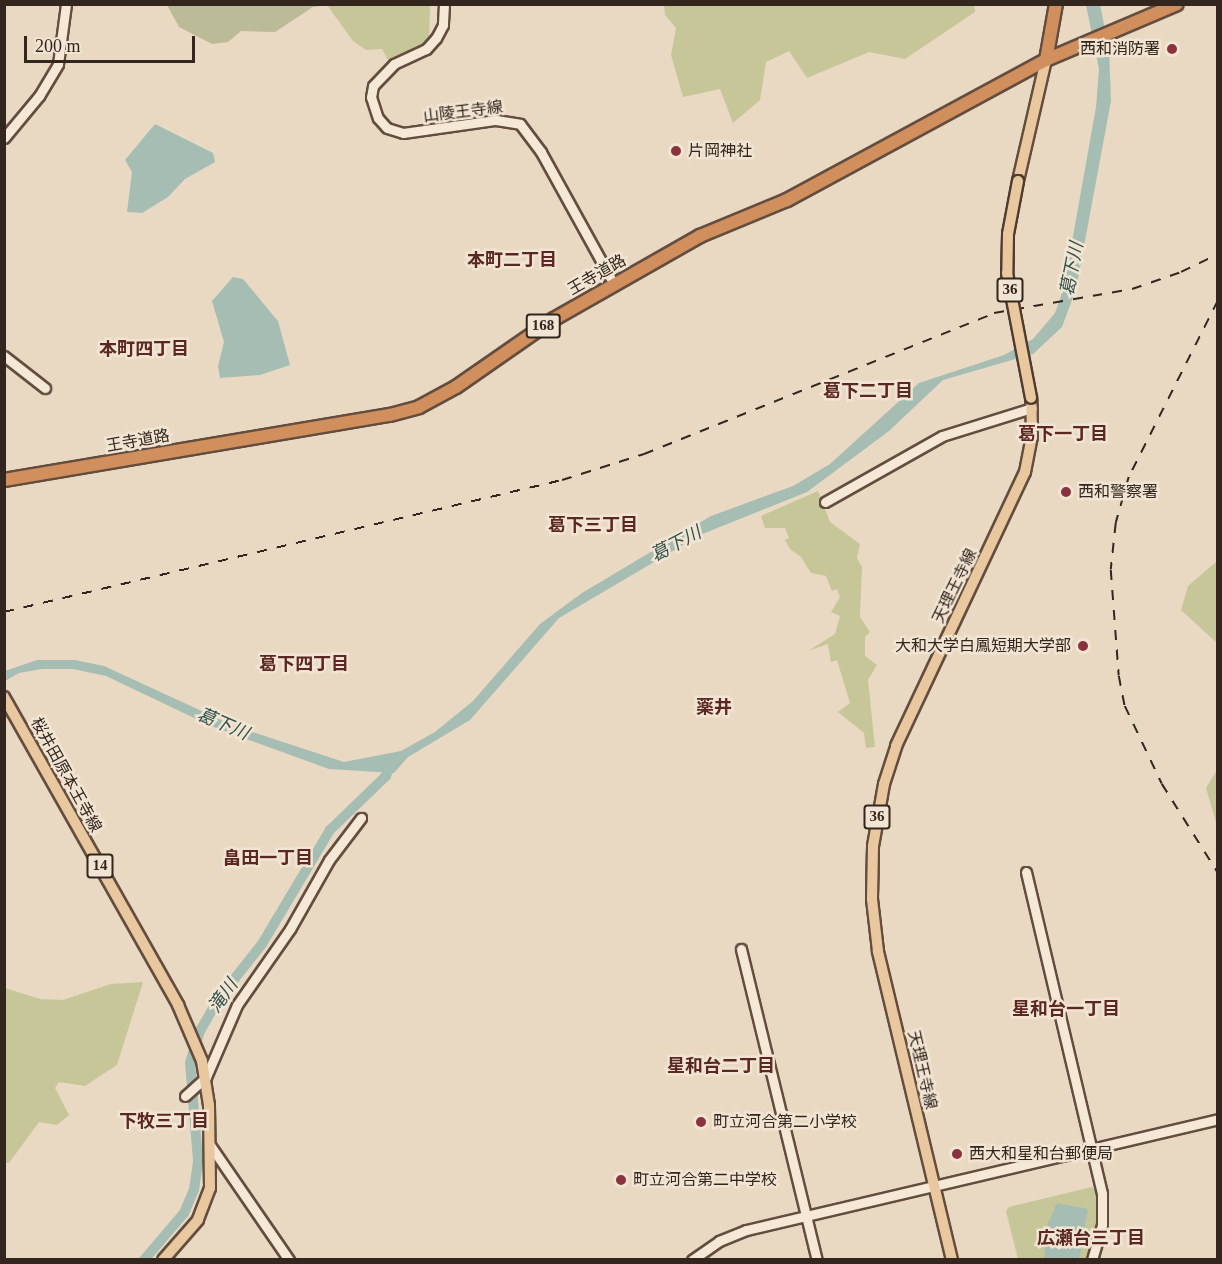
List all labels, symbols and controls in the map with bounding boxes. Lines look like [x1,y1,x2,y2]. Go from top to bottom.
scale bar [27,24,198,62]
text: 200 m [35,36,81,56]
place label: 西和消防署 [1080,39,1160,59]
marker: 西和消防署 [1165,42,1179,56]
street label: 山陵王寺線 [422,98,504,126]
place label: 片岡神社 [688,141,752,161]
marker: 片岡神社 [669,144,683,158]
water label: 葛下川 [1056,240,1088,298]
district label: 本町二丁目 [467,249,557,271]
street label: 王寺道路 [564,251,630,299]
road number: 36 [996,278,1024,302]
road number: 168 [525,314,561,338]
district label: 本町四丁目 [99,338,189,360]
district label: 葛下二丁目 [823,380,913,402]
district label: 葛下一丁目 [1018,423,1108,445]
street label: 王寺道路 [105,426,171,456]
place label: 西和警察署 [1078,482,1158,502]
marker: 西和警察署 [1059,485,1073,499]
district label: 葛下三丁目 [548,514,638,536]
water label: 葛下川 [647,522,705,566]
street label: 天理王寺線 [929,546,981,626]
place label: 大和大学白鳳短期大学部 [895,636,1071,656]
marker: 大和大学白鳳短期大学部 [1076,639,1090,653]
district label: 葛下四丁目 [259,653,349,675]
district label: 薬井 [696,696,732,718]
water label: 葛下川 [194,704,252,744]
street label: 桜井田原本王寺線 [27,714,105,836]
road number: 36 [864,805,890,829]
district label: 畠田一丁目 [223,847,313,869]
road number: 14 [86,854,114,878]
water label: 滝川 [204,975,242,1017]
district label: 星和台一丁目 [1012,998,1120,1020]
street label: 天理王寺線 [904,1029,940,1111]
district label: 星和台二丁目 [667,1055,775,1077]
district label: 下牧三丁目 [119,1110,209,1132]
place label: 町立河合第二小学校 [713,1112,857,1132]
marker: 町立河合第二小学校 [694,1115,708,1129]
place label: 西大和星和台郵便局 [969,1144,1113,1164]
marker: 西大和星和台郵便局 [950,1147,964,1161]
place label: 町立河合第二中学校 [633,1170,777,1190]
marker: 町立河合第二中学校 [614,1173,628,1187]
district label: 広瀬台三丁目 [1037,1227,1145,1249]

